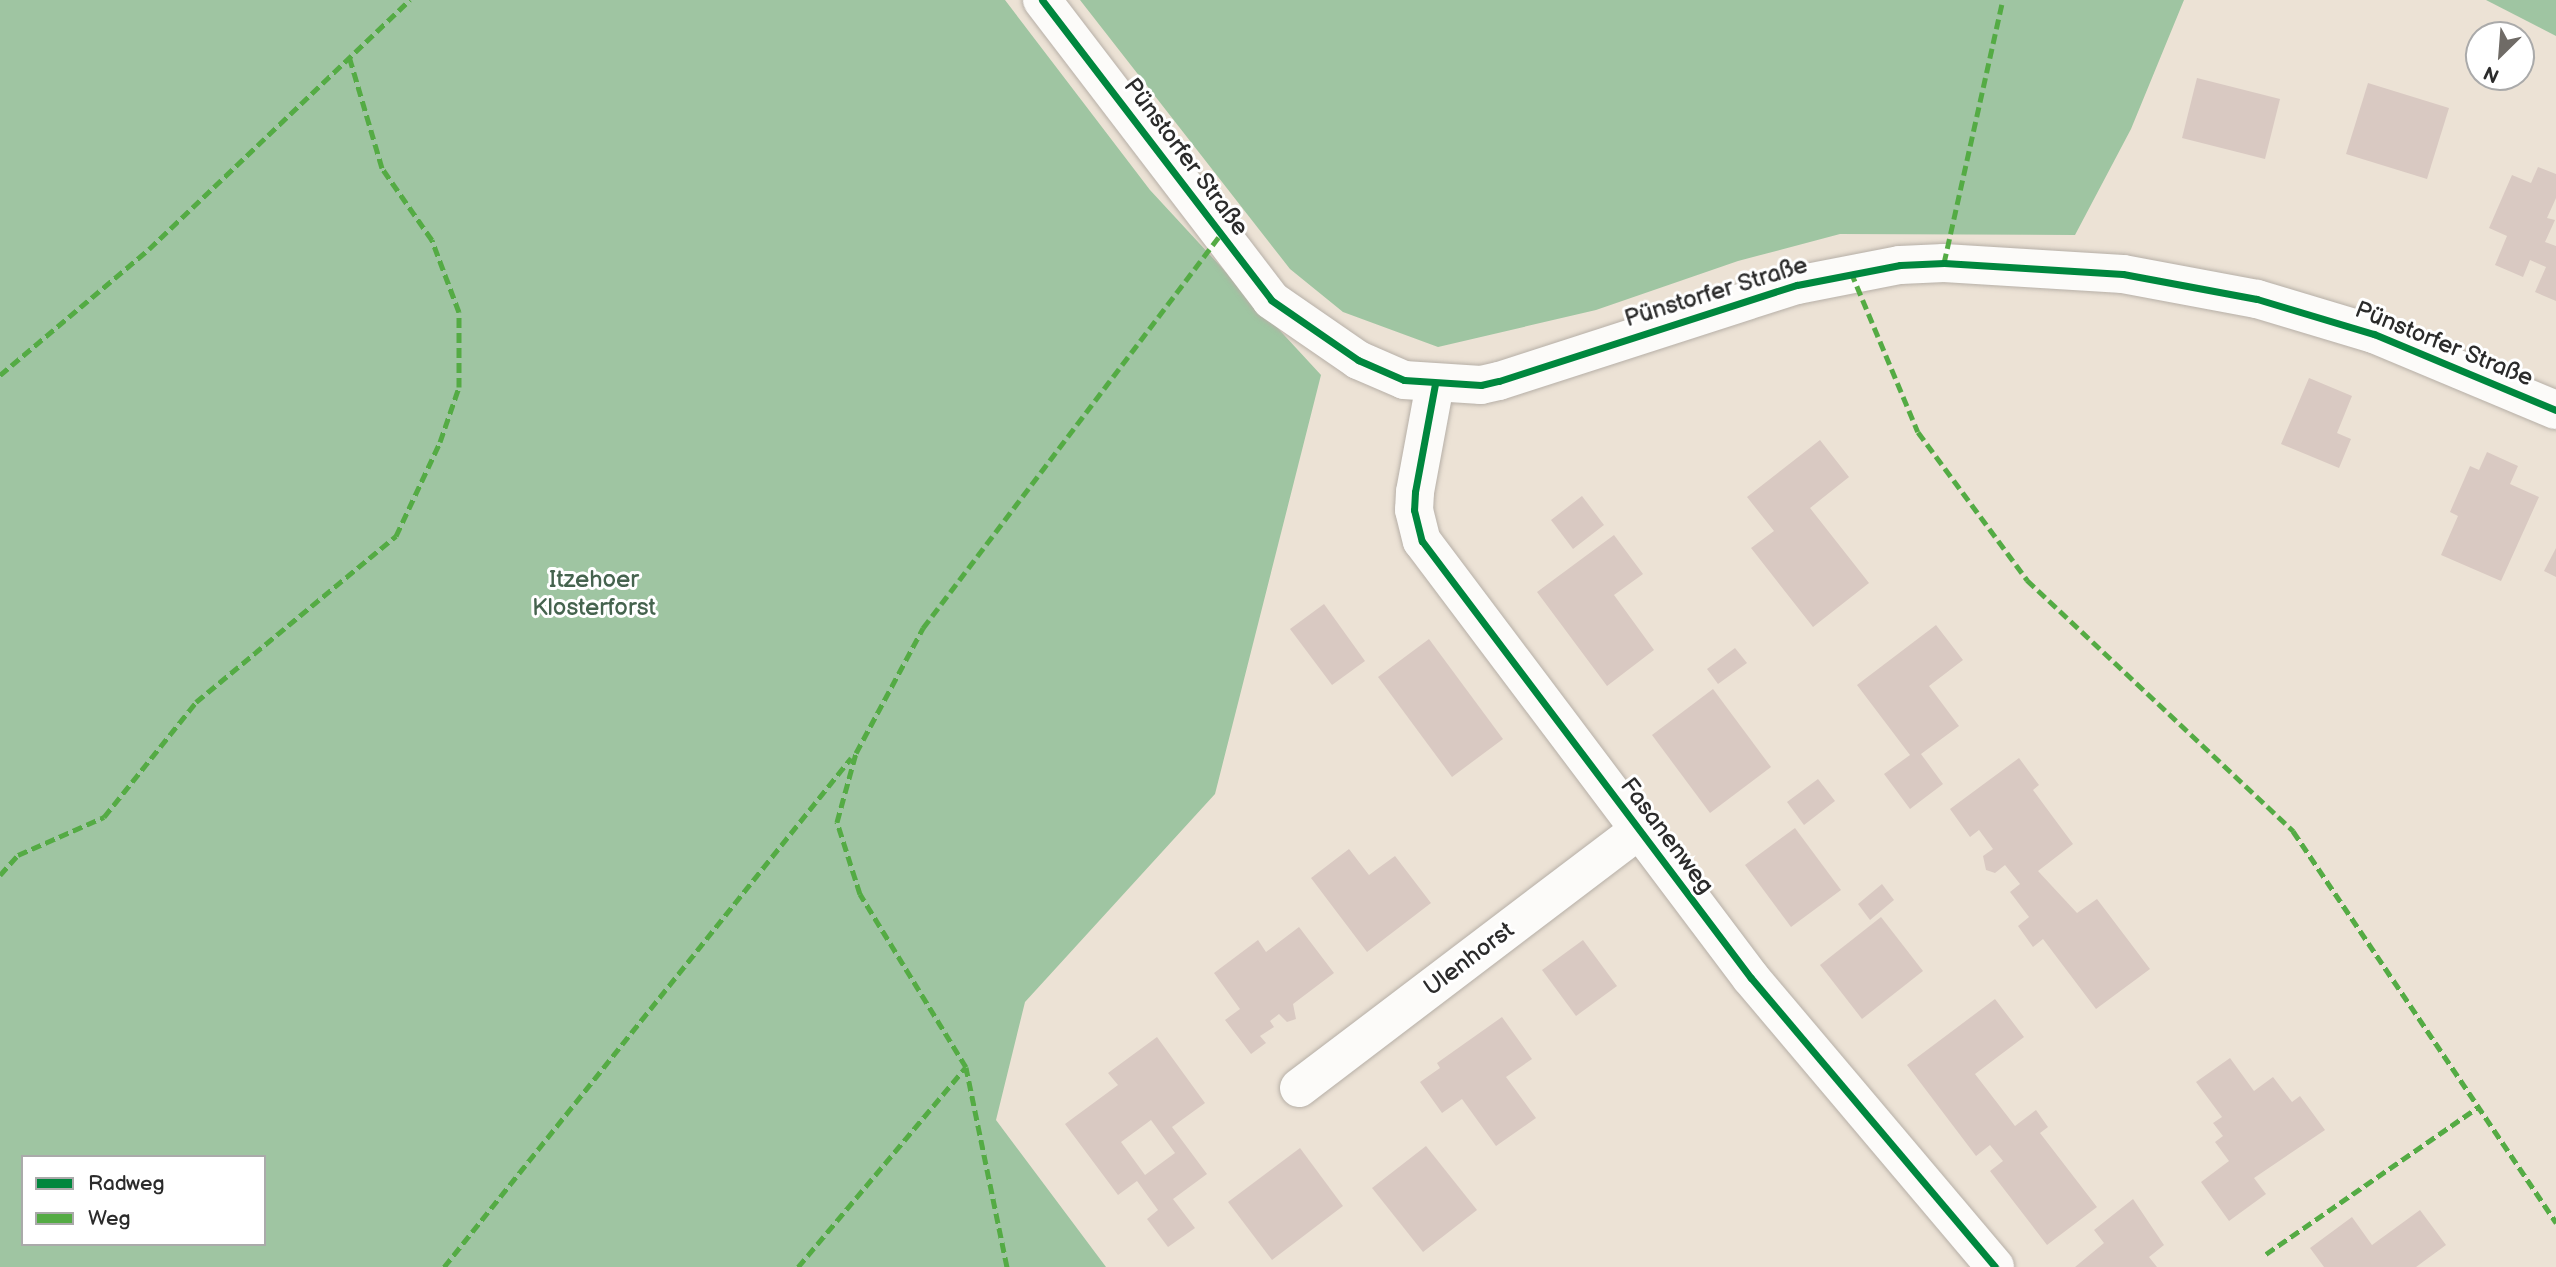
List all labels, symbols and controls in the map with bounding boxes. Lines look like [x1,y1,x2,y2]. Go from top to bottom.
north arrow [2465,21,2535,91]
text: N [2480,60,2503,87]
street label: Pünstorfer Straße [1117,72,1255,242]
street label: Pünstorfer Straße [1621,250,1811,334]
street label: Pünstorfer Straße [2350,295,2538,393]
park label: Itzehoer Klosterforst [532,566,656,622]
street label: Fasanenweg [1614,772,1720,900]
street label: Ulenhorst [1418,916,1520,1002]
legend [21,1155,266,1246]
text: Radweg [88,1171,165,1196]
text: Weg [88,1206,131,1231]

